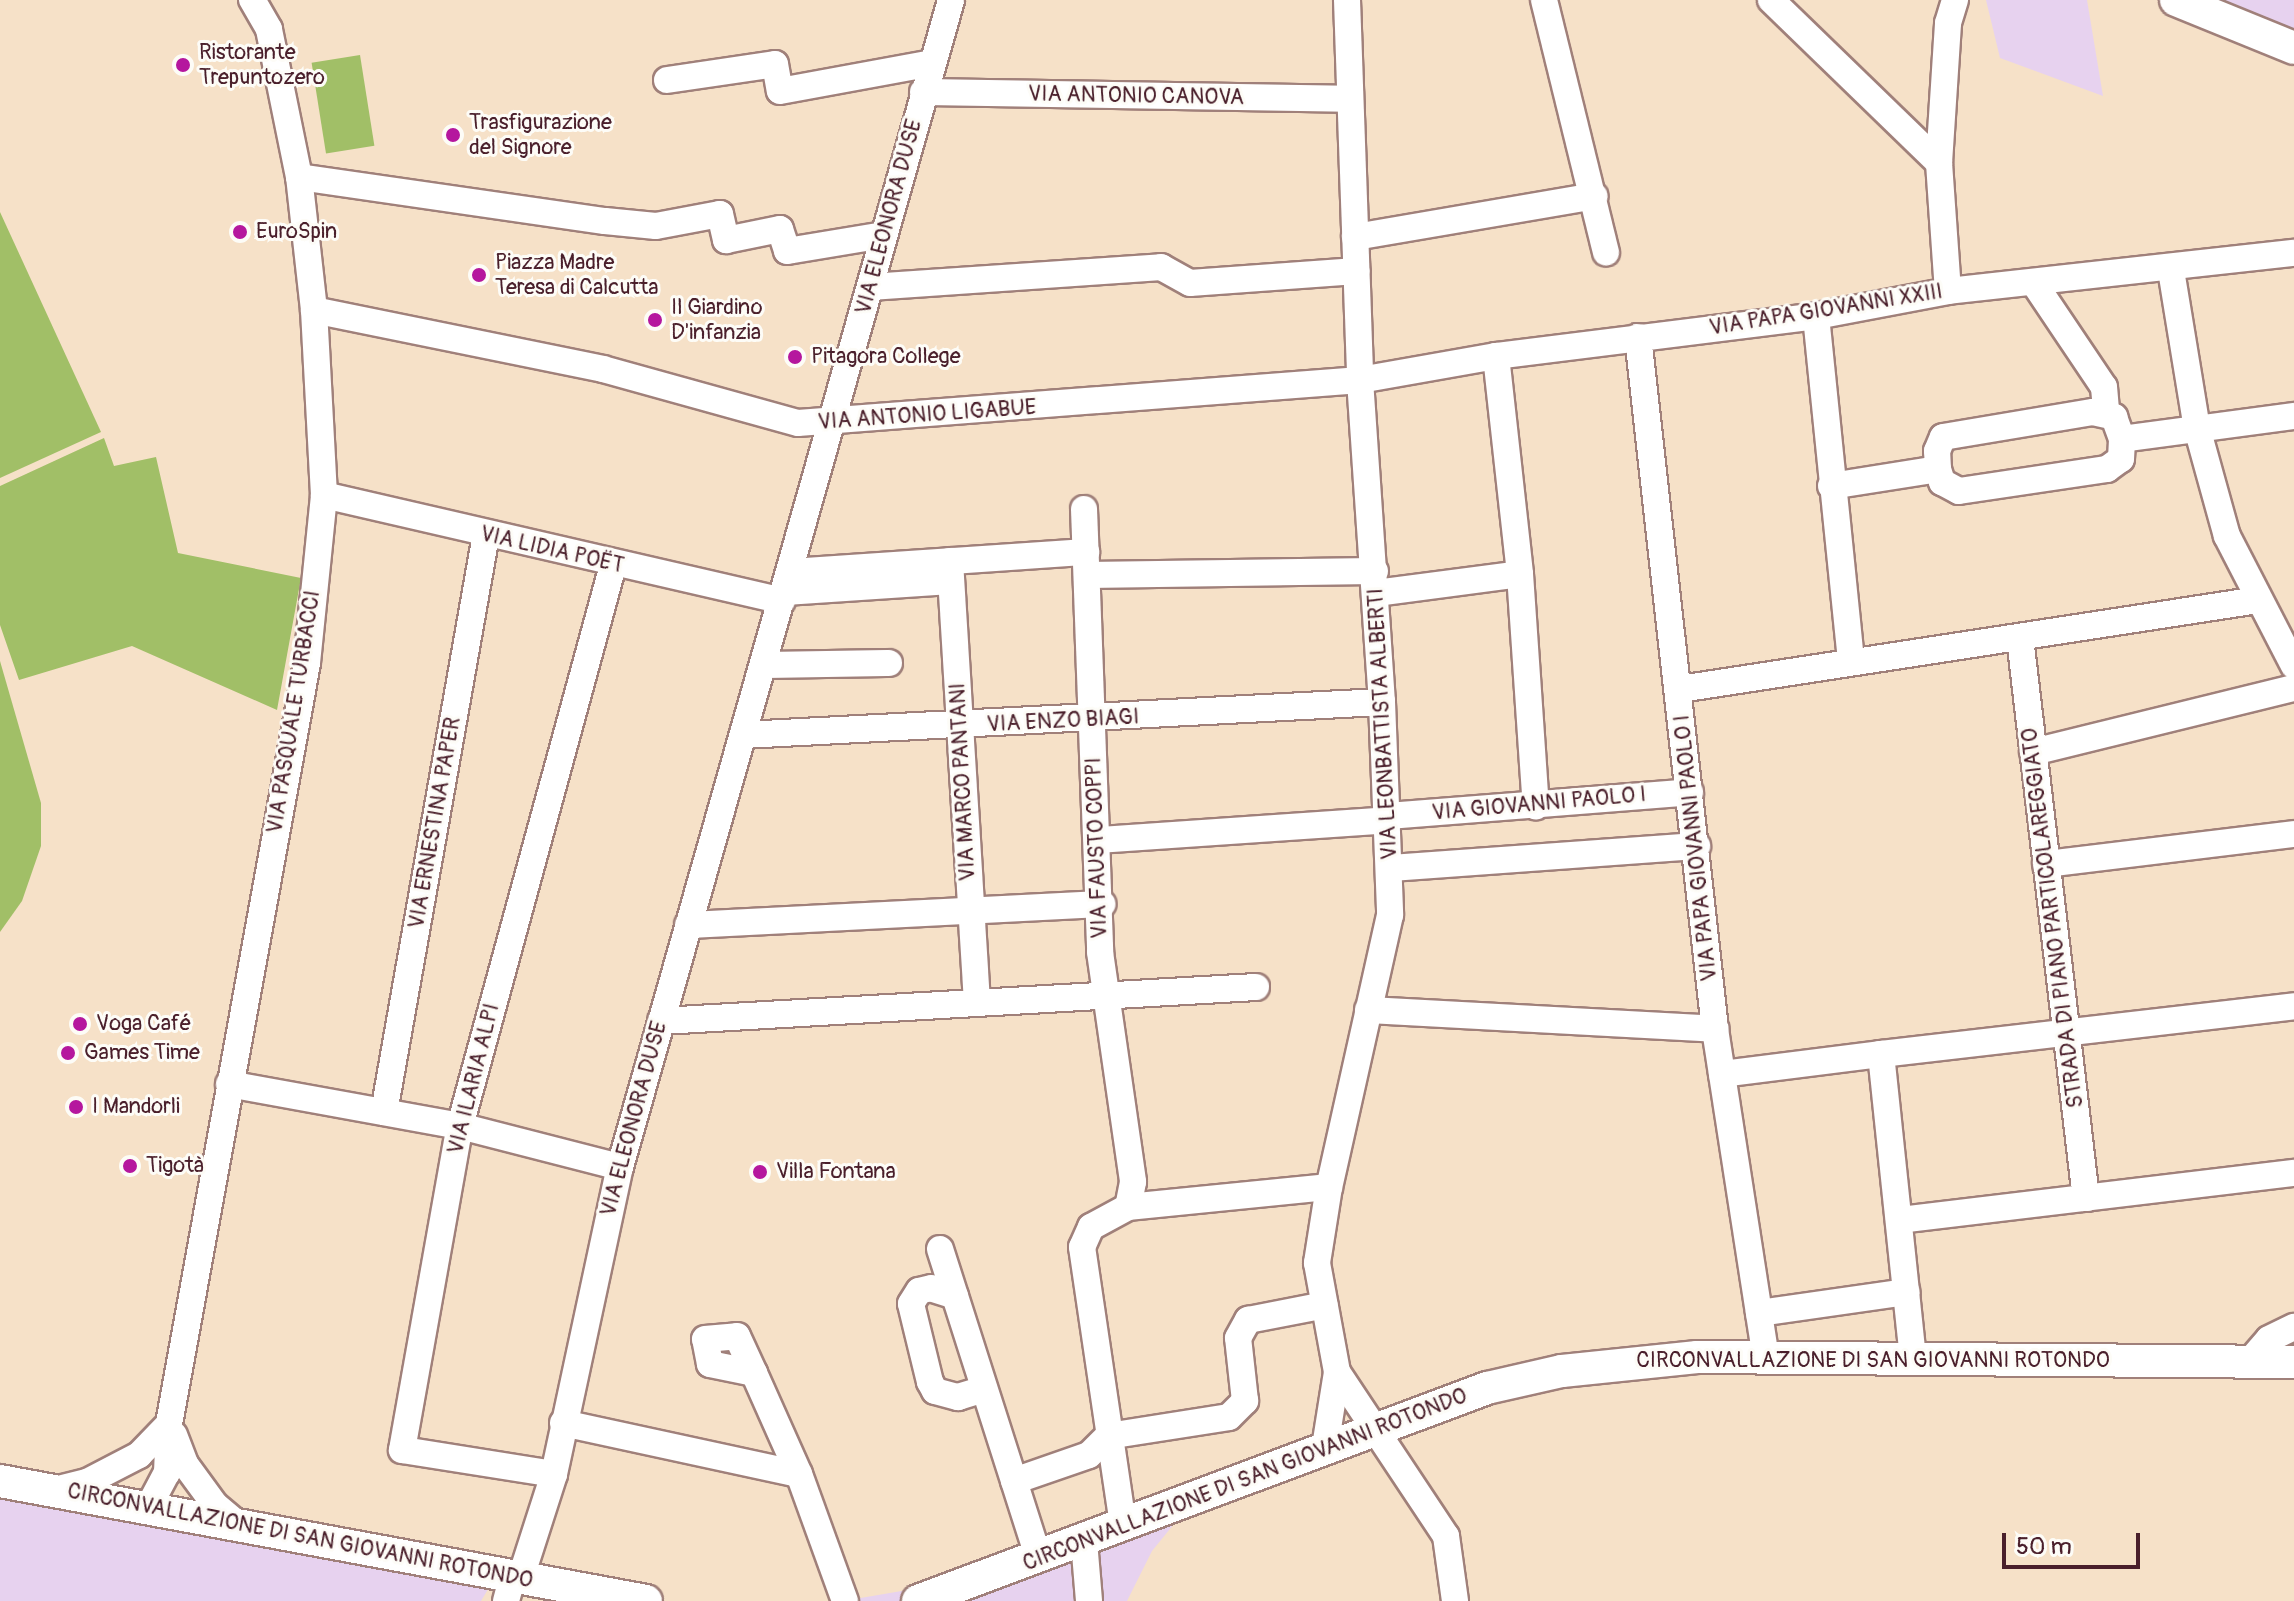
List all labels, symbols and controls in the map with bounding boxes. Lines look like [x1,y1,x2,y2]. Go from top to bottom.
place label: Ristorante Trepuntozero [199,39,325,90]
marker: Ristorante Trepuntozero [174,56,192,74]
street label: VIA ANTONIO CANOVA [1028,81,1244,111]
place label: Trasfigurazione del Signore [469,109,612,160]
street label: VIA ELEONORA DUSE [850,117,928,317]
marker: Trasfigurazione del Signore [444,126,462,144]
place label: EuroSpin [256,219,337,245]
marker: EuroSpin [231,223,249,241]
place label: Piazza Madre Teresa di Calcutta [495,249,659,300]
marker: Piazza Madre Teresa di Calcutta [470,266,488,284]
street label: VIA PAPA GIOVANNI XXIII [1707,279,1945,341]
place label: Il Giardino D'infanzia [671,294,763,346]
marker: Il Giardino D'infanzia [646,311,664,329]
place label: Pitagora College [811,344,961,370]
marker: Pitagora College [786,348,804,366]
street label: VIA ANTONIO LIGABUE [817,394,1037,436]
street label: VIA LIDIA POËT [478,521,626,579]
street label: VIA LEONBATTISTA ALBERTI [1363,588,1403,860]
street label: VIA PASQUALE TURBACCI [262,589,326,835]
street label: VIA MARCO PANTANI [945,682,981,882]
street label: VIA ENZO BIAGI [986,704,1140,738]
street label: VIA PAPA GIOVANNI PAOLO I [1669,713,1723,983]
street label: VIA ERNESTINA PAPER [403,715,467,931]
street label: STRADA DI PIANO PARTICOLAREGGIATO [2017,726,2089,1110]
street label: VIA FAUSTO COPPI [1081,757,1113,939]
street label: VIA GIOVANNI PAOLO I [1431,781,1647,827]
street label: VIA ILARIA ALPI [443,1001,505,1157]
place label: Voga Café [96,1011,192,1037]
marker: Voga Café [71,1015,89,1033]
street label: VIA ELEONORA DUSE [595,1019,673,1219]
place label: Games Time [84,1040,200,1066]
marker: Games Time [59,1044,77,1062]
place label: I Mandorli [92,1094,180,1120]
marker: I Mandorli [67,1098,85,1116]
place label: Tigotà [146,1153,204,1179]
marker: Tigotà [121,1157,139,1175]
place label: Villa Fontana [776,1159,896,1185]
marker: Villa Fontana [751,1163,769,1181]
street label: CIRCONVALLAZIONE DI SAN GIOVANNI ROTONDO [1636,1348,2110,1374]
street label: CIRCONVALLAZIONE DI SAN GIOVANNI ROTONDO [1019,1383,1471,1577]
street label: CIRCONVALLAZIONE DI SAN GIOVANNI ROTONDO [65,1478,535,1594]
scale bar [2006,1517,2144,1567]
text: 50 m [2016,1532,2072,1561]

